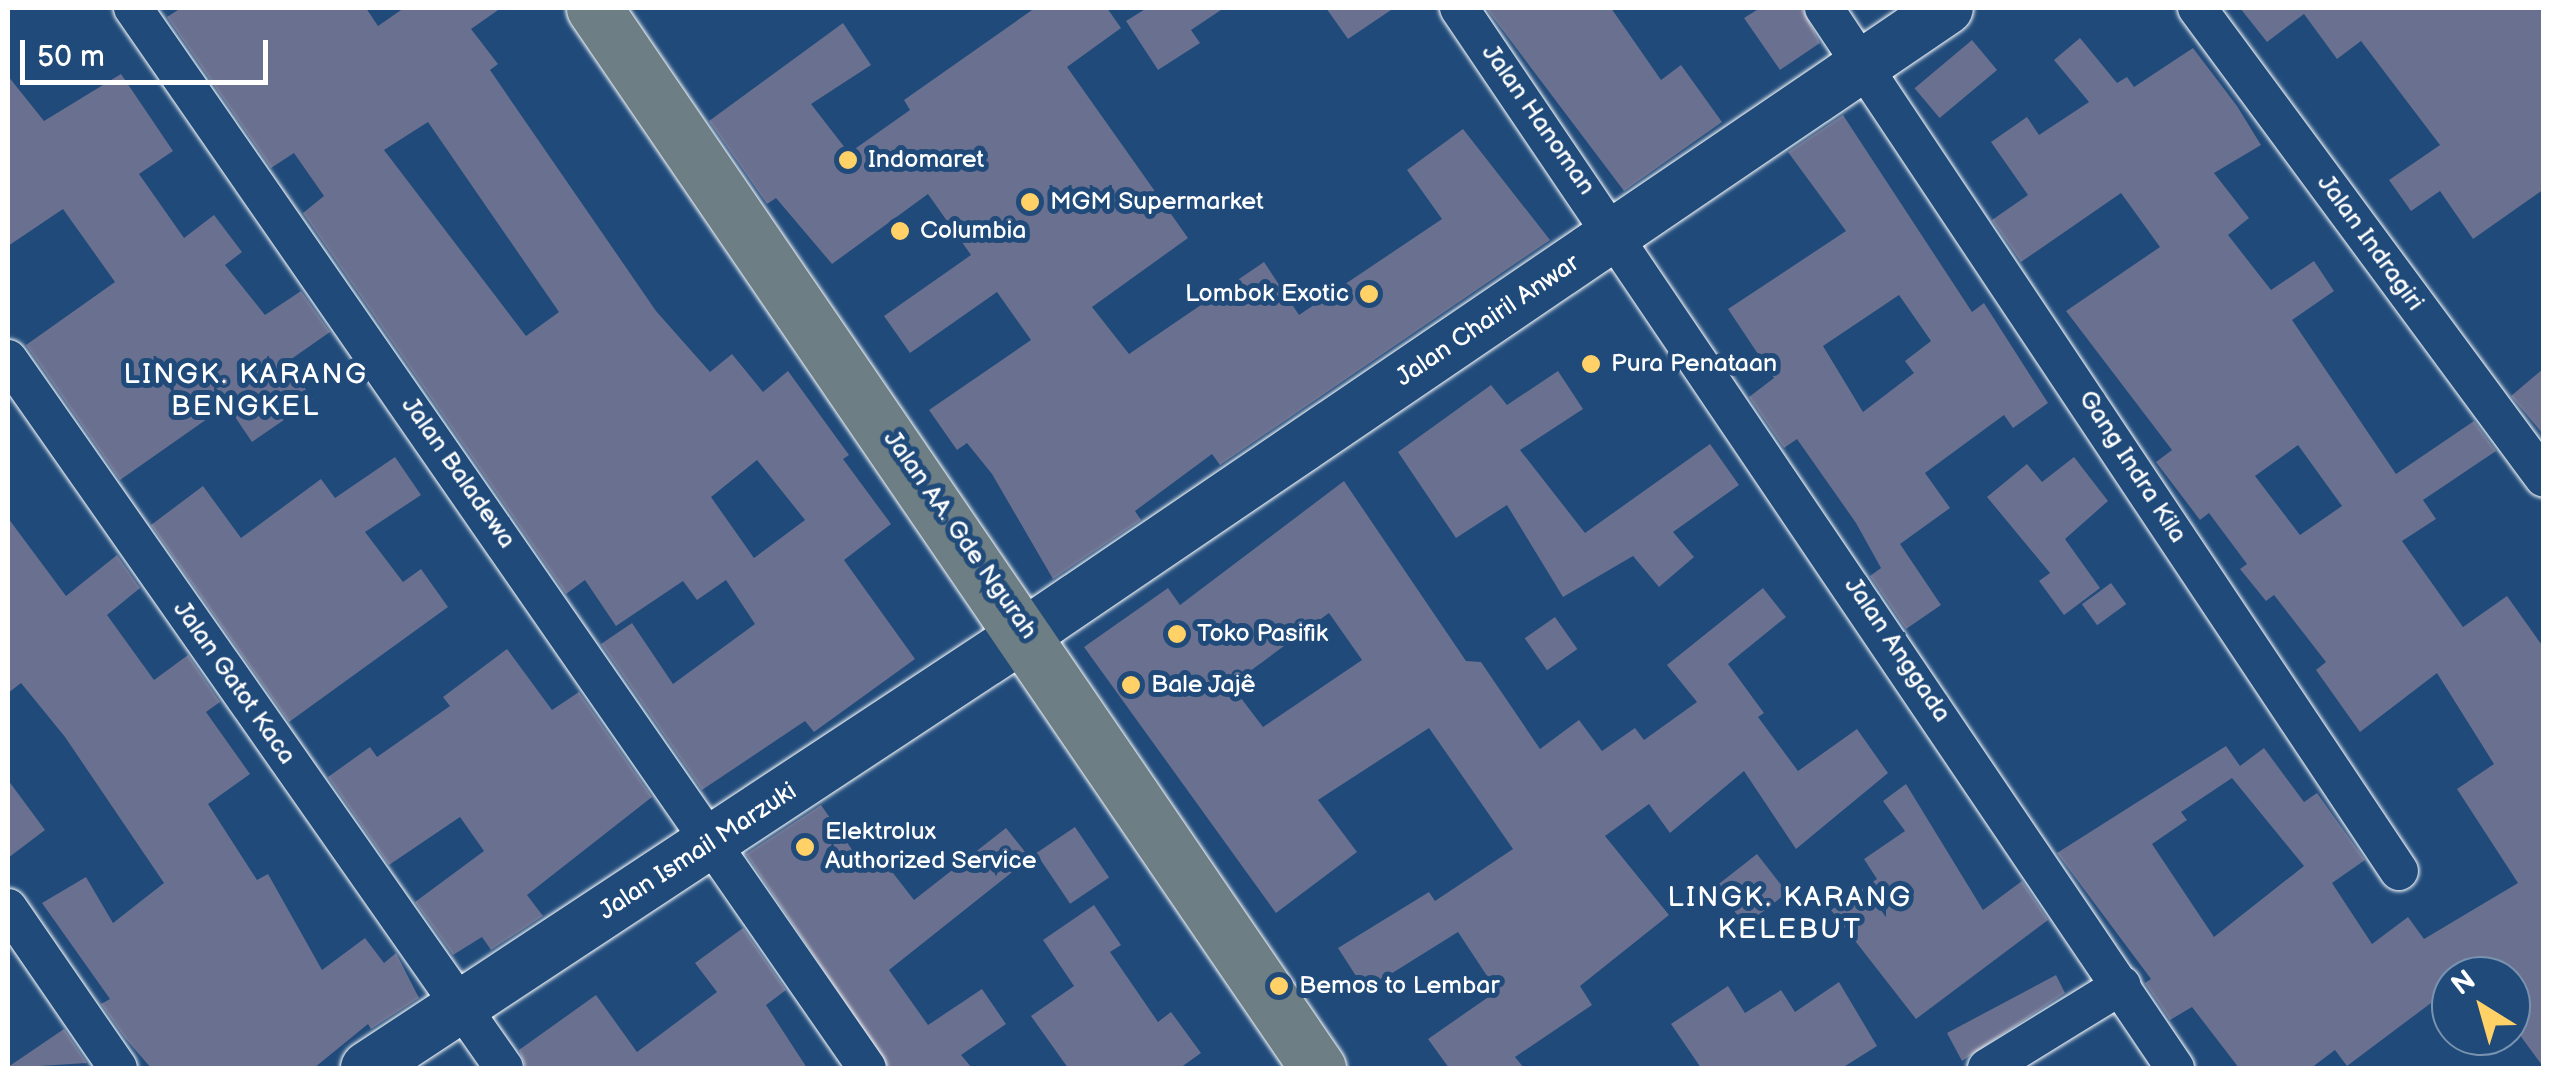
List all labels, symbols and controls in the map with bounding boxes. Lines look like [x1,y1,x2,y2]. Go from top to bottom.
scale bar [25,20,272,82]
text: 50 m [37,39,105,75]
street label: Jalan Hanoman [1475,39,1601,201]
place label: Indomaret [868,145,984,175]
marker: Indomaret [837,149,859,171]
street label: Jalan Indragiri [2311,169,2429,317]
place label: MGM Supermarket [1050,187,1264,217]
marker: MGM Supermarket [1019,191,1041,213]
place label: Columbia [920,216,1026,246]
marker: Columbia [889,220,911,242]
street label: Jalan Chairil Anwar [1391,248,1585,394]
place label: Lombok Exotic [1185,279,1349,309]
marker: Lombok Exotic [1358,283,1380,305]
place label: Pura Penataan [1611,349,1777,379]
marker: Pura Penataan [1580,353,1602,375]
district label: LINGK. KARANG BENGKEL [124,358,368,424]
street label: Gang Indra Kila [2072,385,2192,549]
street label: Jalan Baladewa [395,392,521,554]
street label: Jalan AA. Gde Ngurah [877,425,1043,645]
street label: Jalan Anggada [1838,572,1956,728]
street label: Jalan Gatot Kaca [166,595,302,771]
place label: Toko Pasifik [1197,619,1328,649]
marker: Toko Pasifik [1166,623,1188,645]
place label: Bale Jajê [1151,670,1257,700]
marker: Bale Jajê [1120,674,1142,696]
street label: Jalan Ismail Marzuki [594,777,802,927]
place label: Elektrolux Authorized Service [825,818,1037,877]
marker: Elektrolux Authorized Service [794,836,816,858]
district label: LINGK. KARANG KELEBUT [1668,881,1912,947]
north arrow [2431,956,2531,1056]
text: N [2446,964,2482,1003]
place label: Bemos to Lembar [1299,971,1499,1001]
marker: Bemos to Lembar [1268,975,1290,997]

